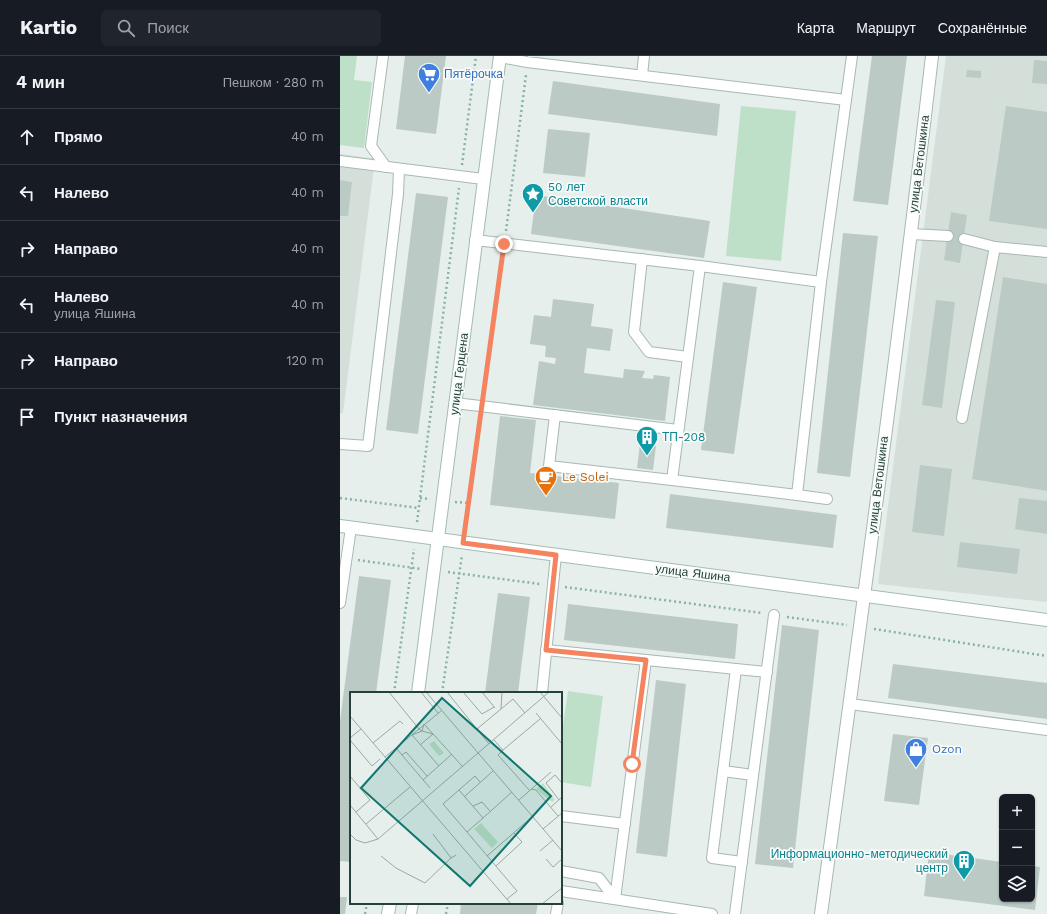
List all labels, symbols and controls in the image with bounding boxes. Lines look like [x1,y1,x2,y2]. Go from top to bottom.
search box [101,10,381,46]
text: Kartio [20,16,77,39]
icon: search [115,17,137,39]
text: Поиск [147,19,189,37]
text: Карта [797,20,834,36]
text: Маршрут [856,20,916,36]
text: Сохранённые [938,20,1027,36]
supermarket icon: Пятёрочка [416,61,442,94]
place label: Пятёрочка [444,67,503,81]
text: 4 мин [16,72,65,92]
text: Пешком · 280 m [223,75,324,90]
street label: улица Ветошкина [906,114,932,214]
icon: ahead [16,126,38,148]
text: Прямо [54,128,103,146]
text: 40 m [291,129,324,144]
place label: 50 лет Советской власти [548,180,648,208]
place icon: 50 лет Советской власти [520,181,546,214]
icon: left [16,182,38,204]
text: Налево [54,184,109,202]
text: 40 m [291,185,324,200]
route end [495,235,513,253]
icon: right [16,238,38,260]
text: Направо [54,240,118,258]
text: 40 m [291,241,324,256]
text: Налево [54,288,109,306]
icon: left [16,294,38,316]
text: 40 m [291,297,324,312]
text: улица Яшина [54,306,136,321]
street label: улица Герцена [447,332,471,416]
icon: right [16,350,38,372]
text: Направо [54,352,118,370]
text: 120 m [286,353,324,368]
icon: arrive [16,406,38,428]
text: Пункт назначения [54,408,187,426]
building icon: ТП-208 [634,424,660,457]
place label: ТП-208 [662,430,705,444]
street label: улица Ветошкина [865,435,891,535]
cafe icon: Le Solei [533,464,559,497]
place label: Le Solei [562,470,609,484]
street label: улица Яшина [655,561,732,585]
inset map [350,692,562,904]
shop icon: Ozon [903,736,929,769]
place label: Ozon [932,742,962,756]
route start [623,755,641,773]
map controls [999,794,1035,902]
button: + [999,794,1035,830]
button: − [999,830,1035,866]
place label: Информационно-методический центр [771,847,948,875]
building icon: Информационно-методический центр [951,848,977,881]
button: layers [999,866,1035,902]

